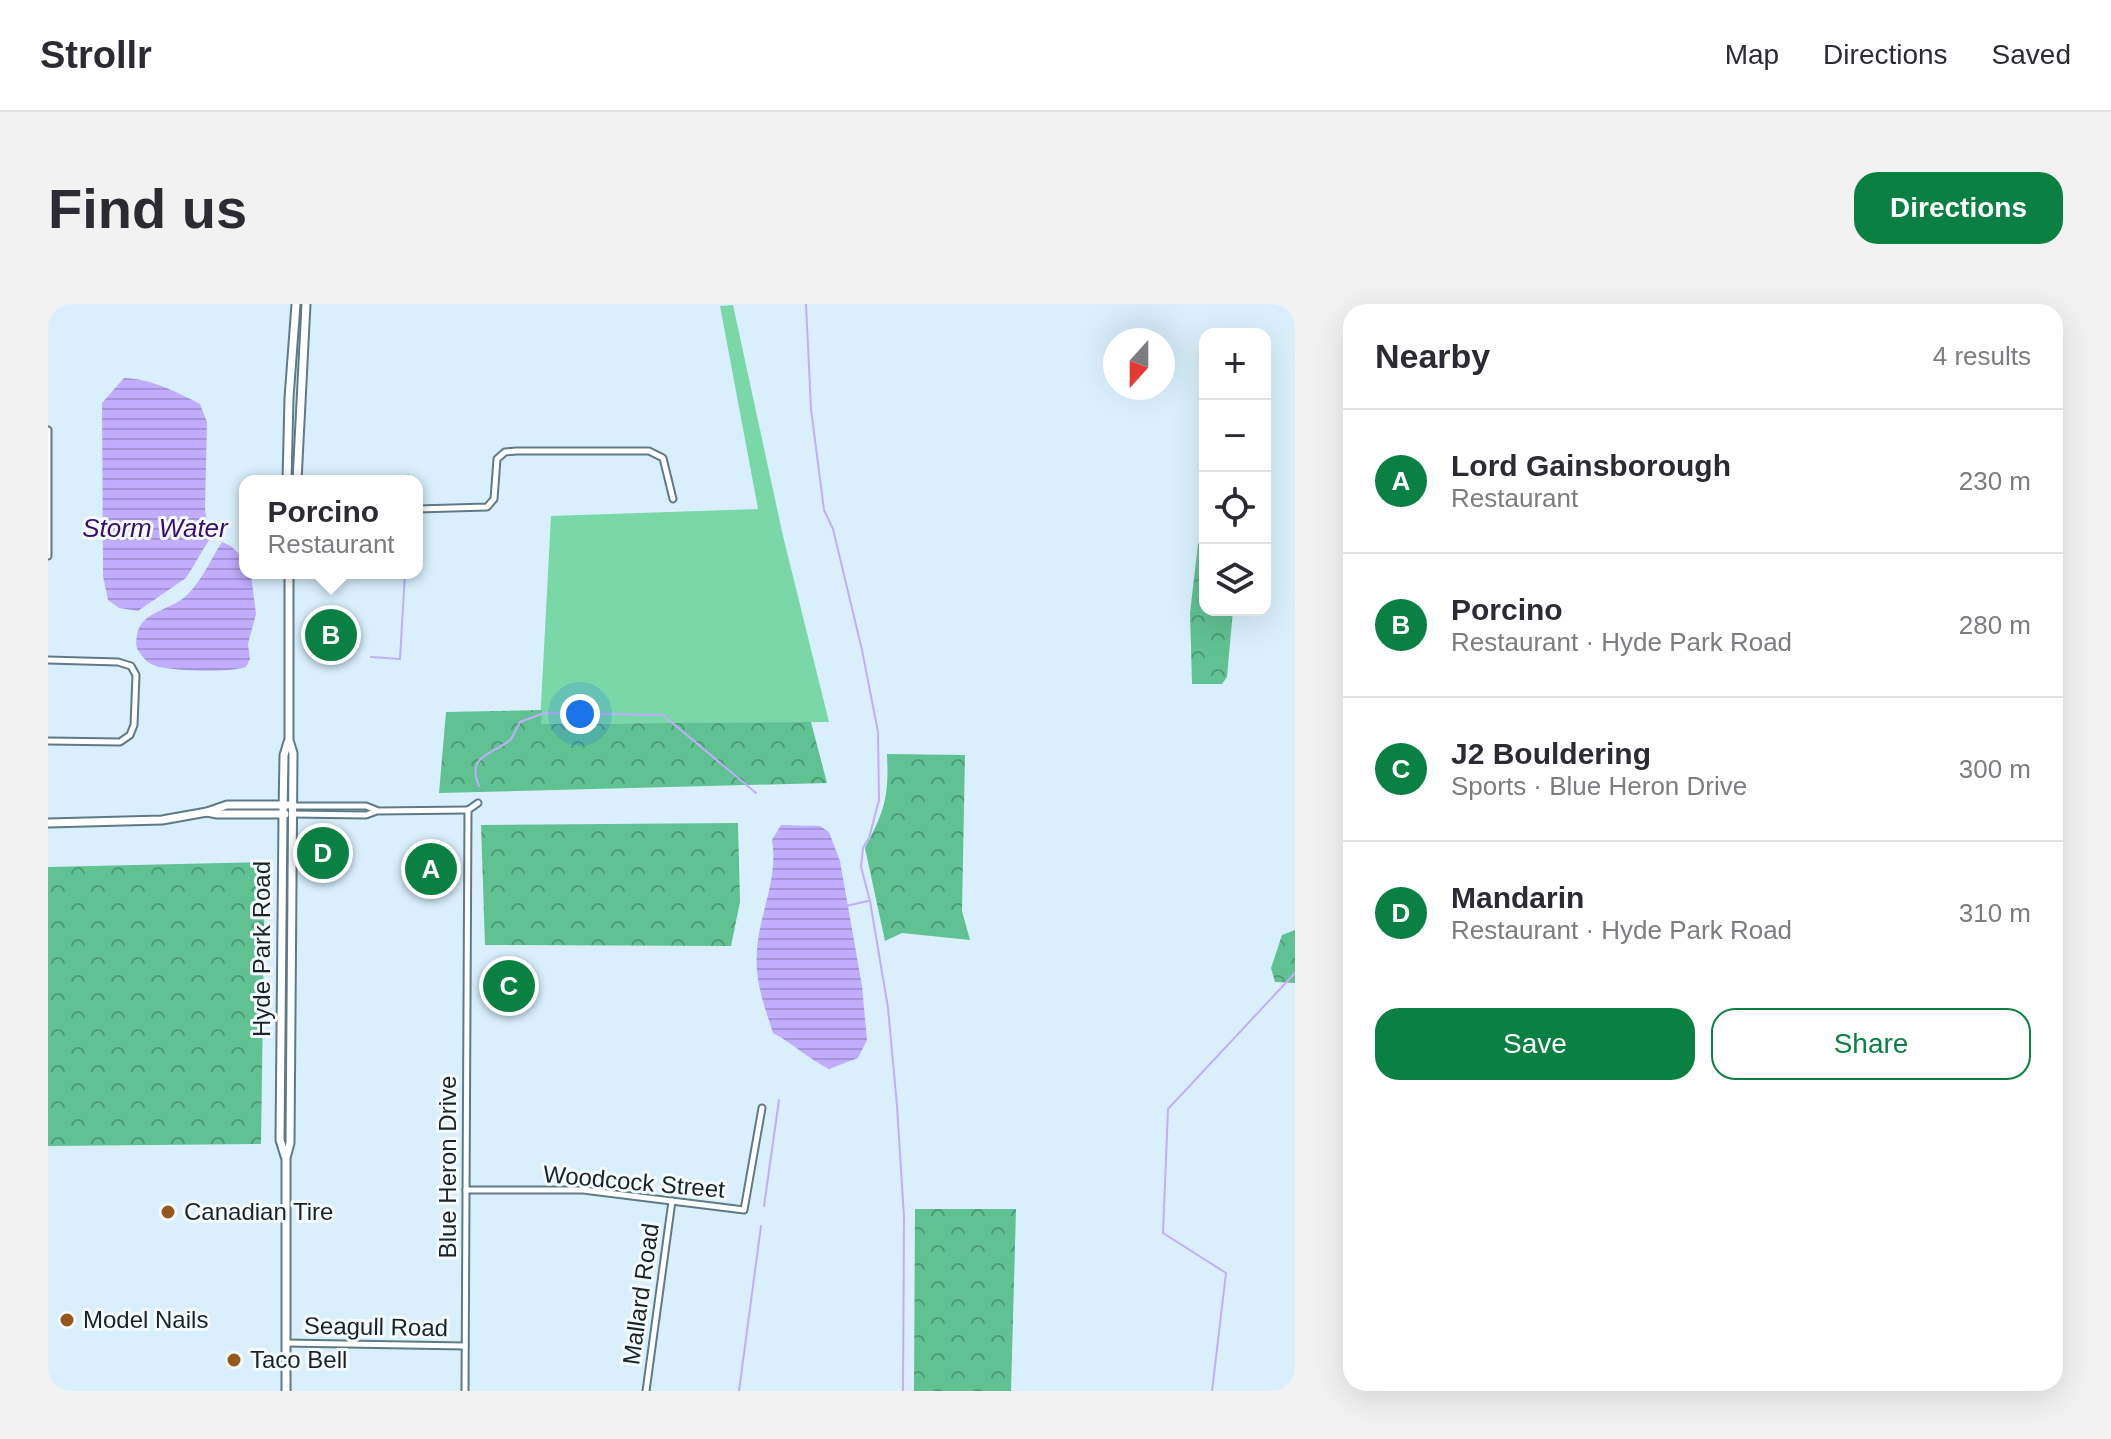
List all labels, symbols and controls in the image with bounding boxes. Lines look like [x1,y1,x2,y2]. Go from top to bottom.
text: Strollr [40,34,152,76]
text: Map [1725,39,1779,70]
text: Directions [1823,39,1948,70]
text: Saved [1992,39,2071,70]
button: Directions [1854,172,2063,244]
text: Find us [48,177,247,240]
north arrow [1103,328,1175,400]
map controls [1199,328,1271,616]
button: + [1199,328,1271,400]
text: Nearby [1375,337,1490,375]
text: 4 results [1933,341,2031,371]
button: − [1199,400,1271,472]
text: Lord Gainsborough [1451,449,1731,482]
text: A [1392,466,1410,496]
text: 230 m [1959,466,2031,496]
button: locate [1199,472,1271,544]
popup [239,475,423,579]
text: Restaurant [1451,483,1578,513]
text: Porcino [267,495,379,528]
water label: Storm Water [82,513,229,543]
text: Restaurant [267,529,395,559]
button: layers [1199,544,1271,616]
text: Porcino [1451,593,1563,626]
pin: B [305,605,357,665]
text: B [1392,610,1410,640]
text: 280 m [1959,610,2031,640]
text: Restaurant · Hyde Park Road [1451,627,1792,657]
your location [560,694,600,734]
text: J2 Bouldering [1451,737,1651,770]
text: C [1392,754,1410,784]
text: 300 m [1959,754,2031,784]
text: Sports · Blue Heron Drive [1451,771,1747,801]
pin: D [297,823,349,883]
pin: A [405,839,457,899]
street label: Hyde Park Road [248,861,275,1037]
text: Mandarin [1451,881,1584,914]
text: D [1392,898,1410,928]
text: 310 m [1959,898,2031,928]
text: Restaurant · Hyde Park Road [1451,915,1792,945]
pin: C [483,956,535,1016]
button: Save [1375,1008,1695,1080]
button: Share [1711,1008,2031,1080]
street label: Blue Heron Drive [434,1076,461,1258]
street label: Woodcock Street [542,1160,726,1203]
place label: Canadian Tire [184,1198,333,1225]
marker: Canadian Tire [159,1203,177,1221]
street label: Mallard Road [617,1221,664,1366]
place label: Model Nails [83,1306,208,1333]
marker: Model Nails [58,1311,76,1329]
street label: Seagull Road [304,1312,448,1341]
place label: Taco Bell [250,1346,347,1373]
marker: Taco Bell [225,1351,243,1369]

